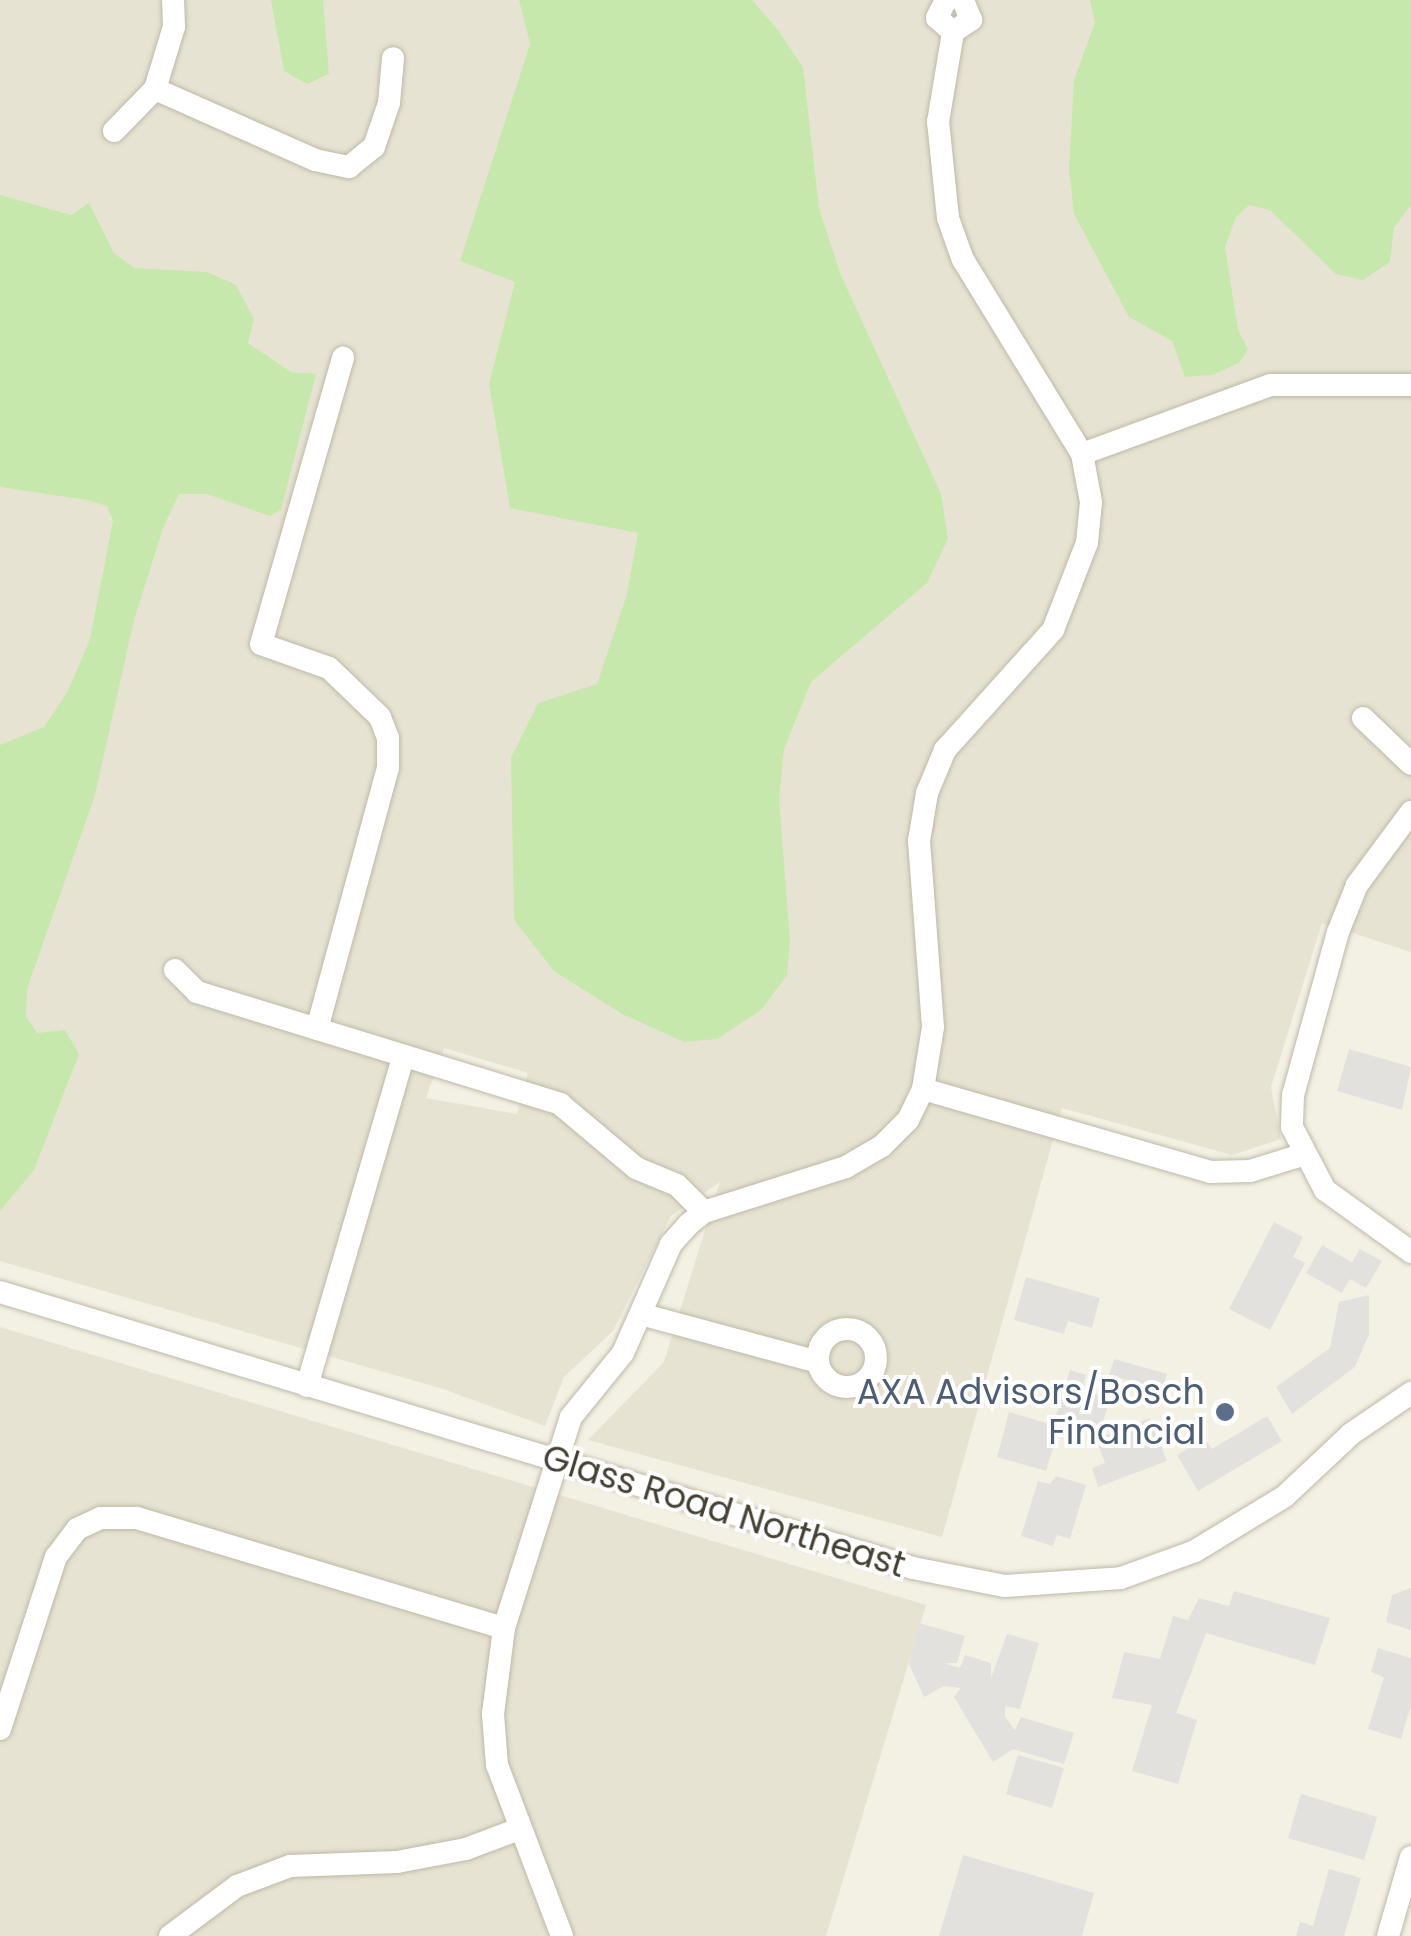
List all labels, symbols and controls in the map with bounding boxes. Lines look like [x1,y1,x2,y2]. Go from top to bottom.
place label: AXA Advisors/Bosch Financial [857,1371,1205,1453]
marker: AXA Advisors/Bosch Financial [1214,1401,1236,1423]
street label: Glass Road Northeast [537,1436,911,1586]

